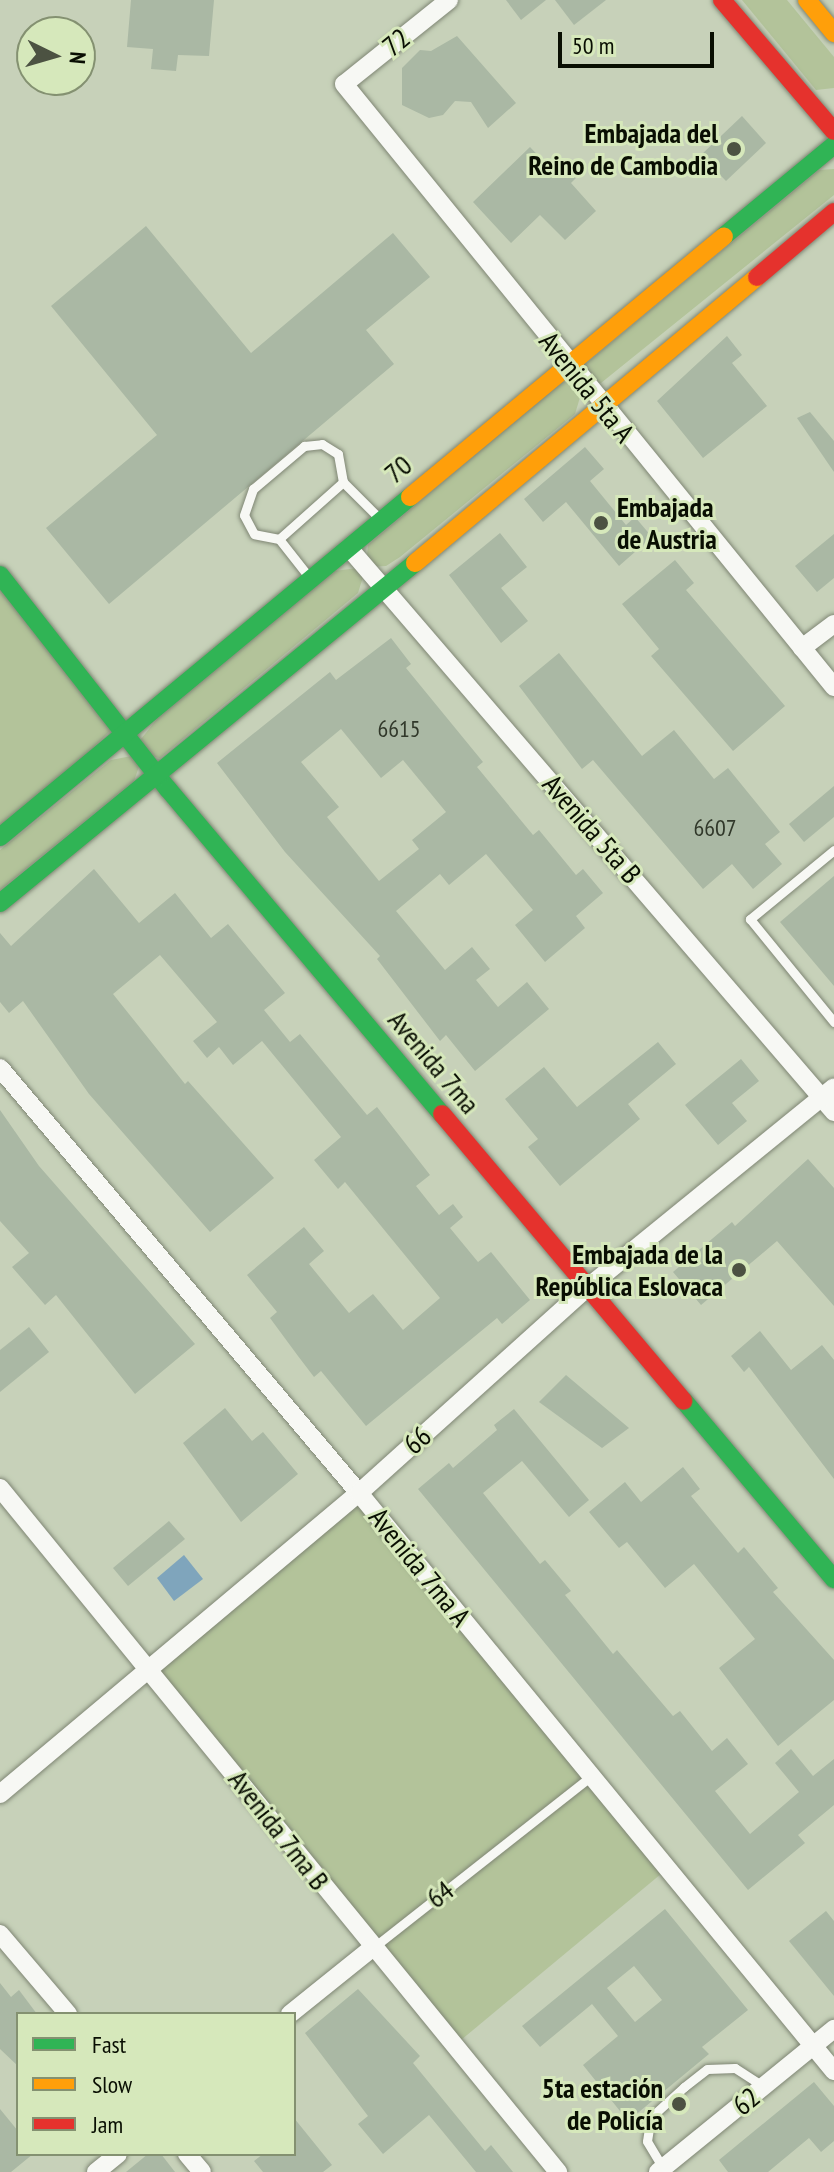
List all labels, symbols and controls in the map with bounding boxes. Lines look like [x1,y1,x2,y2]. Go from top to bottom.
north arrow [16,16,96,96]
scale bar [562,16,718,66]
street label: 72 [376,21,416,63]
text: 50 m [572,30,614,61]
text: N [63,51,92,65]
place label: Embajada del Reino de Cambodia [528,116,718,182]
marker: Embajada del Reino de Cambodia [725,140,743,158]
street label: Avenida 5ta A [532,325,642,449]
street label: 70 [378,448,418,490]
place label: Embajada de Austria [617,490,718,556]
marker: Embajada de Austria [592,514,610,532]
house number: 6615 [377,715,421,743]
street label: Avenida 5ta B [536,768,648,890]
house number: 6607 [693,814,737,842]
street label: Avenida 7ma [381,1004,487,1120]
place label: Embajada de la República Eslovaca [536,1237,723,1303]
marker: Embajada de la República Eslovaca [730,1261,748,1279]
street label: 66 [396,1419,438,1461]
street label: Avenida 7ma A [362,1501,478,1633]
street label: Avenida 7ma B [222,1763,336,1897]
street label: 64 [420,1873,460,1915]
legend [16,2012,296,2156]
text: Fast [92,2029,126,2060]
text: Slow [92,2069,132,2100]
place label: 5ta estación de Policía [542,2071,663,2137]
street label: 62 [726,2080,766,2122]
marker: 5ta estación de Policía [670,2095,688,2113]
text: Jam [92,2109,123,2140]

